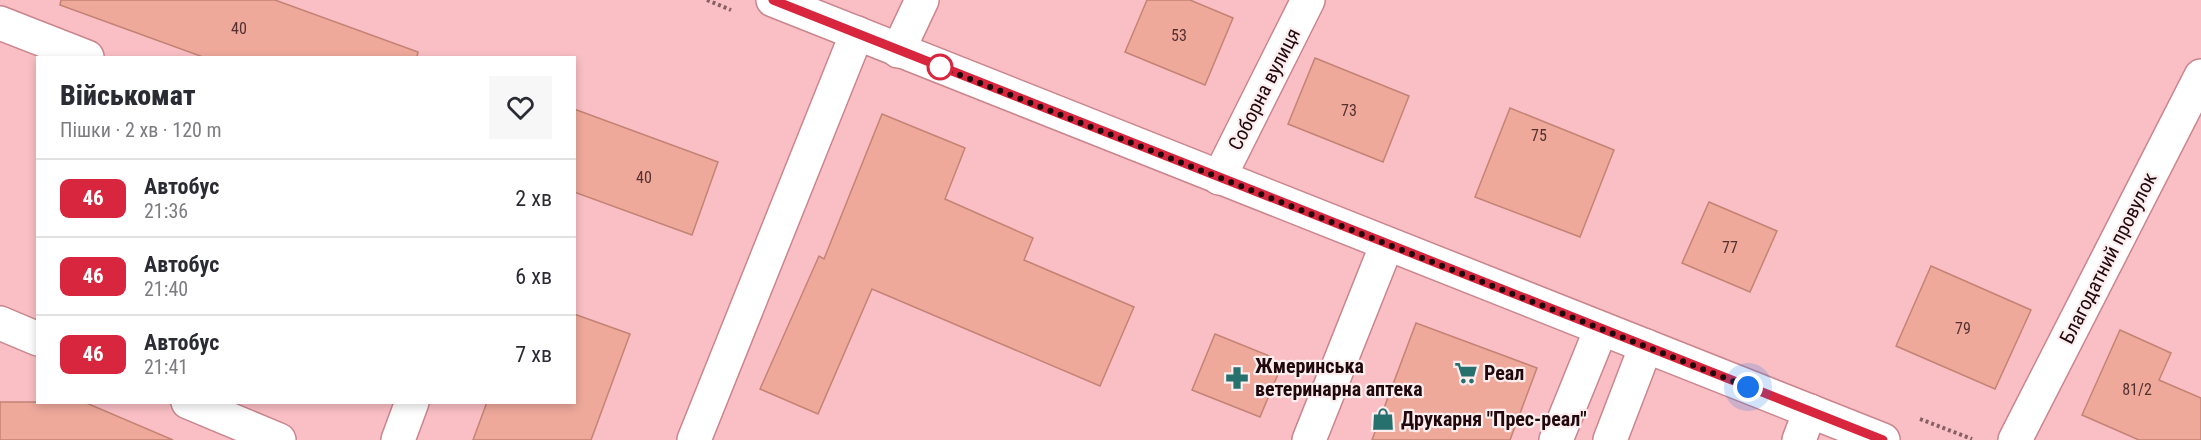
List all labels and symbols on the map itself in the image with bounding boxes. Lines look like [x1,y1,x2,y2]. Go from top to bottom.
house number: 40 [231,19,247,38]
street label: Соборна вулиця [1223,24,1305,154]
house number: 53 [1171,26,1187,45]
unlabelled marker [927,54,953,80]
house number: 73 [1341,101,1357,120]
house number: 75 [1531,126,1547,145]
house number: 40 [636,168,652,187]
street label: Благодатний провулок [2054,168,2162,348]
house number: 77 [1722,238,1738,257]
house number: 79 [1955,319,1971,338]
place label: Жмеринська ветеринарна аптека [1255,354,1423,401]
supermarket icon: Реал [1453,360,1479,386]
place label: Реал [1484,361,1524,385]
pharmacy icon: Жмеринська ветеринарна аптека [1224,365,1250,391]
your location [1733,372,1763,402]
house number: 81/2 [2122,380,2152,399]
shop icon: Друкарня "Прес-реал" [1370,406,1396,432]
place label: Друкарня "Прес-реал" [1401,407,1587,431]

